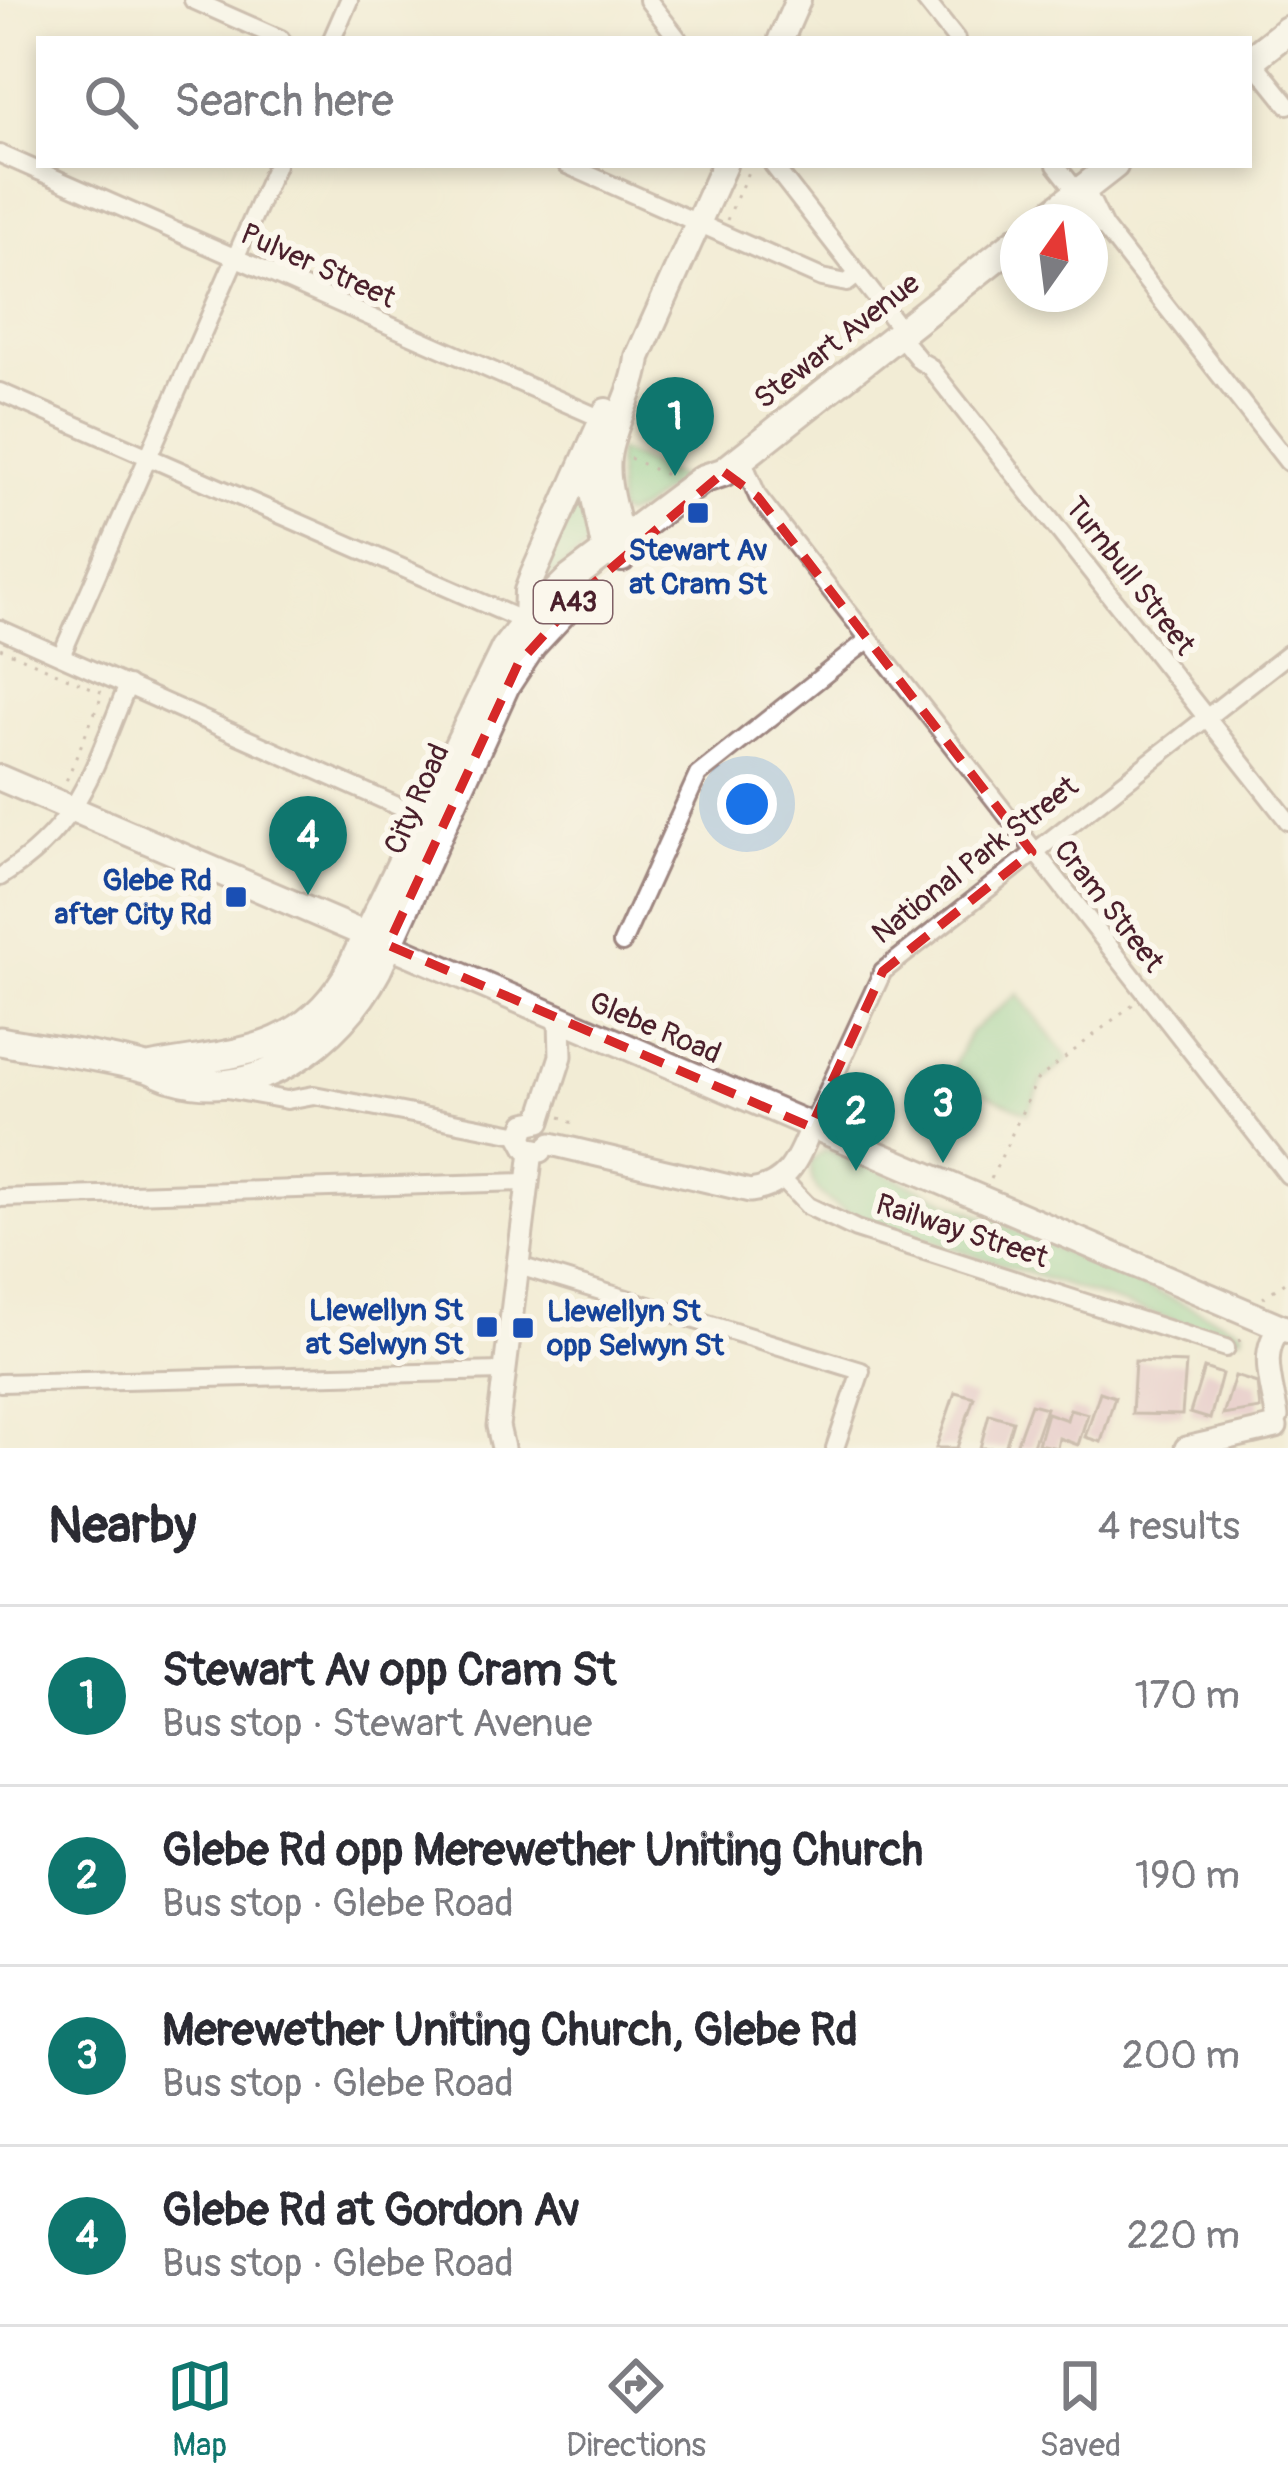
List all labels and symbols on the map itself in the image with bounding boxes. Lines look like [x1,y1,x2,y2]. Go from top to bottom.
north arrow [1000,204,1108,312]
street label: Pulver Street [235,215,402,317]
street label: Stewart Avenue [747,265,927,417]
pin: 1 [636,377,714,476]
street label: Turnbull Street [1057,490,1204,663]
marker: Stewart Av at Cram St [685,500,711,526]
place label: Stewart Av at Cram St [628,532,768,603]
road number: A43 [534,581,612,623]
street label: City Road [376,738,458,860]
street label: National Park Street [864,767,1086,952]
your location [717,774,777,834]
pin: 4 [269,796,347,895]
street label: Cram Street [1046,832,1173,980]
place label: Glebe Rd after City Rd [54,862,212,933]
marker: Glebe Rd after City Rd [223,884,249,910]
street label: Glebe Road [583,984,727,1072]
pin: 3 [904,1064,982,1163]
pin: 2 [817,1072,895,1171]
street label: Railway Street [871,1186,1054,1276]
place label: Llewellyn St at Selwyn St [306,1292,464,1363]
place label: Llewellyn St opp Selwyn St [546,1293,725,1364]
marker: Llewellyn St at Selwyn St [474,1314,500,1340]
marker: Llewellyn St opp Selwyn St [510,1315,536,1341]

